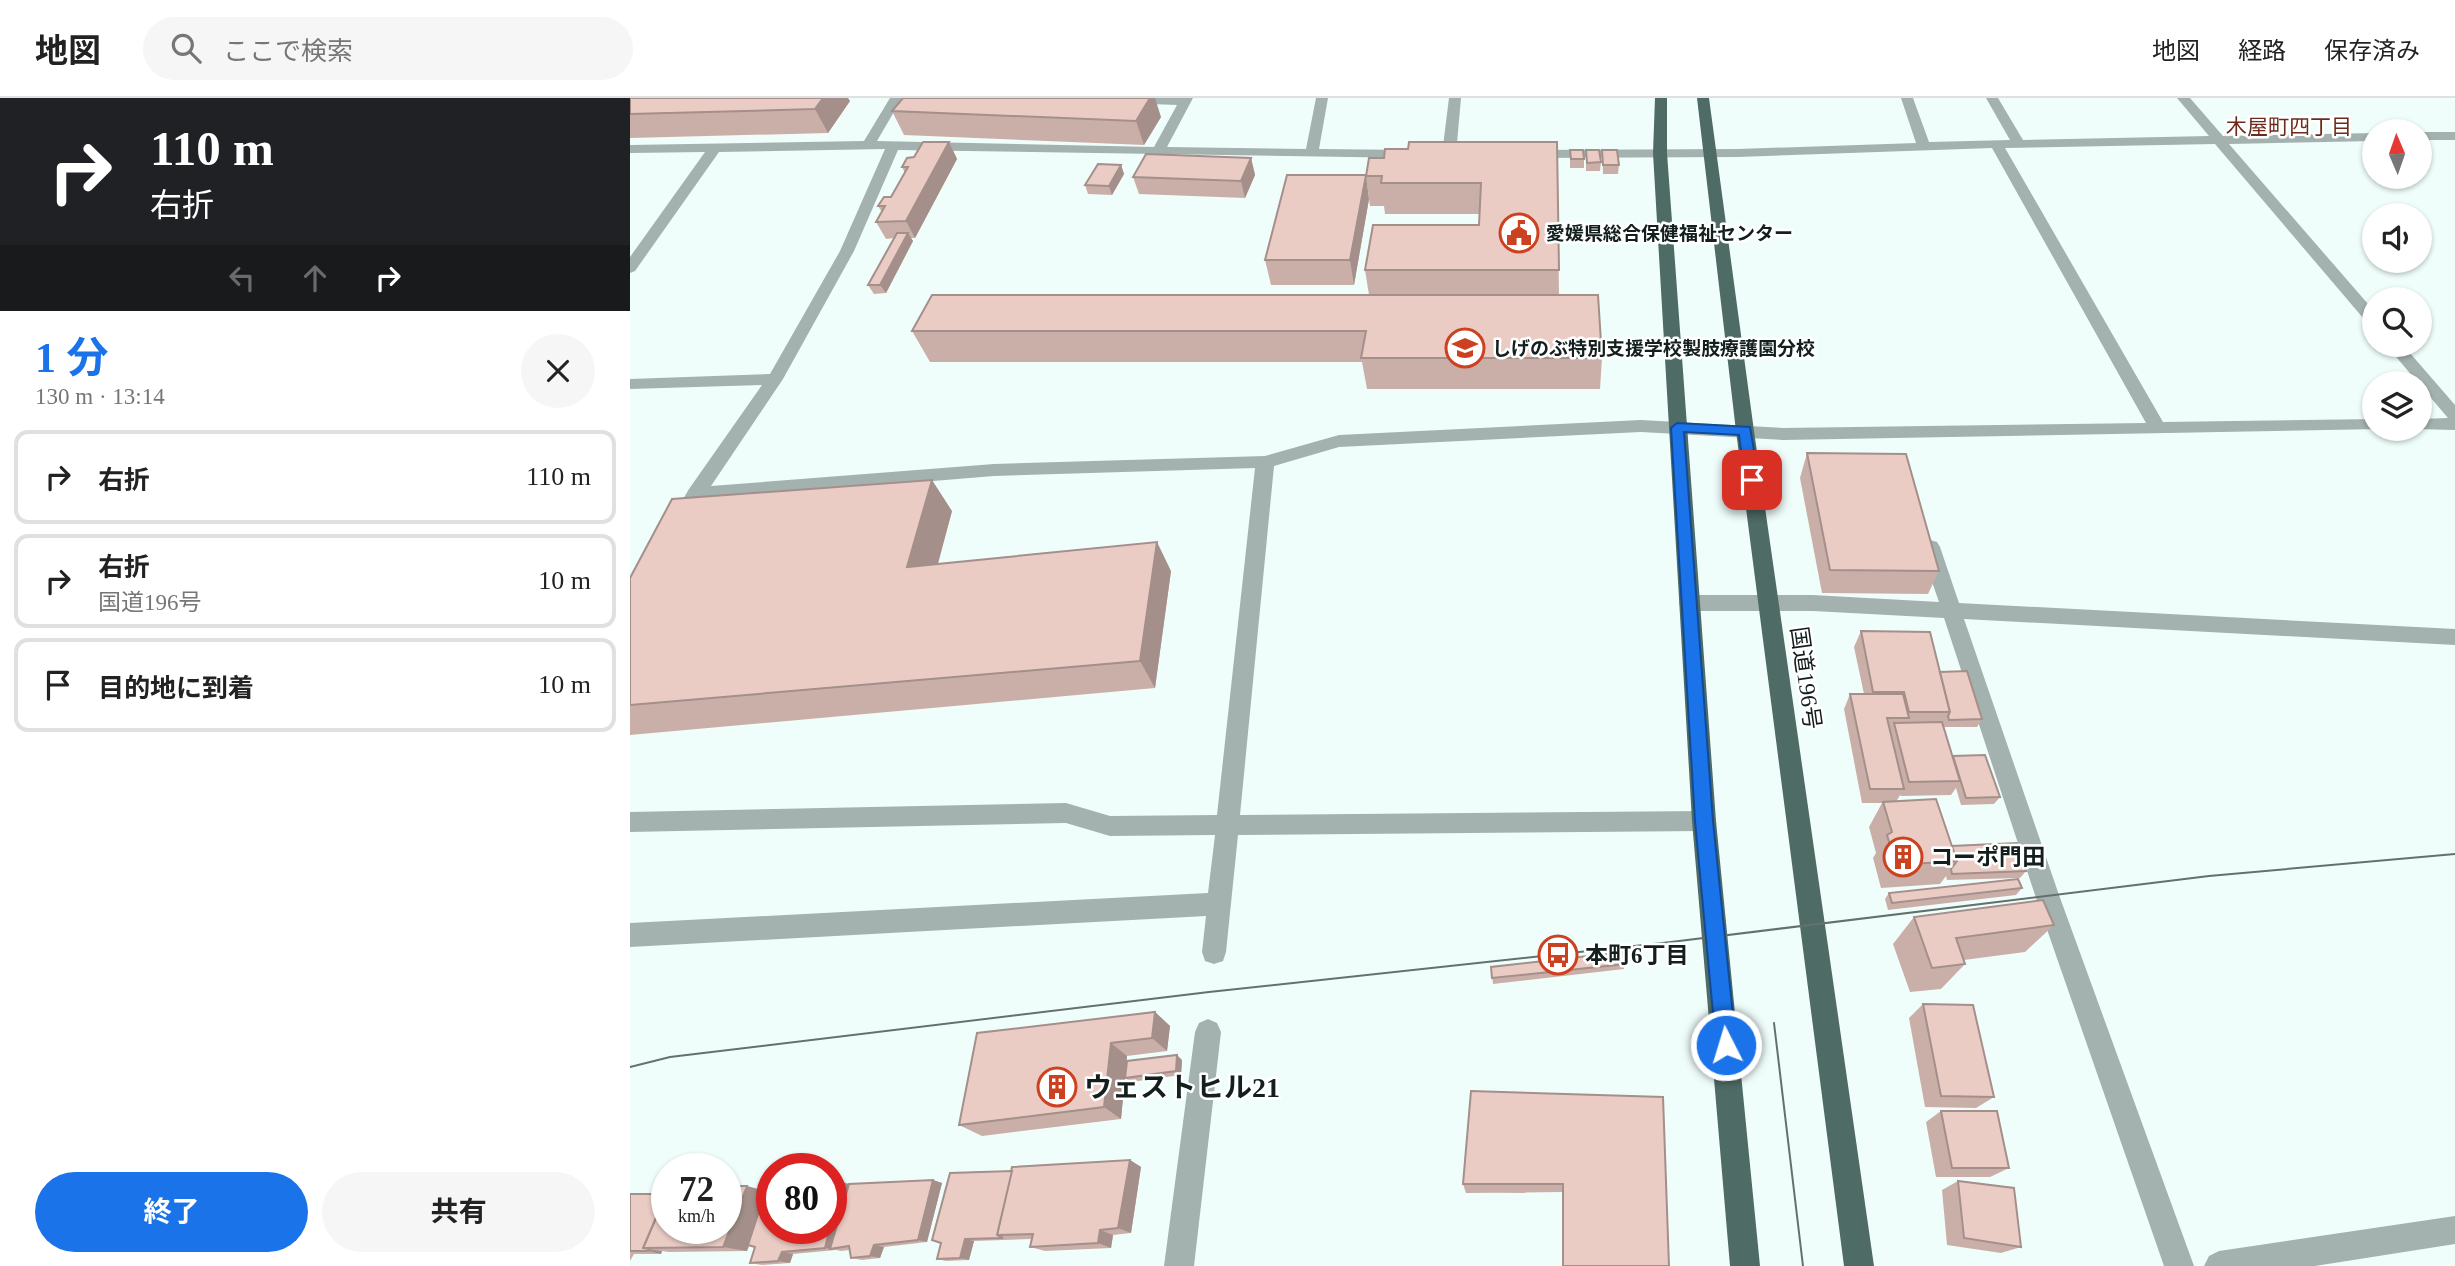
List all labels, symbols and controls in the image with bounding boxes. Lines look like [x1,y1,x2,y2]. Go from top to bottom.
search box [143,17,633,80]
icon: search [167,29,205,67]
text: 地図 [35,33,101,69]
text: ここで検索 [223,37,353,66]
text: 地図 [2152,38,2200,64]
text: 経路 [2238,38,2286,64]
text: 保存済み [2324,38,2420,64]
district label: 木屋町四丁目 [2226,115,2352,139]
north arrow [2362,119,2432,189]
map controls [2362,119,2432,441]
text: 110 m [150,121,274,176]
icon: right [35,126,126,217]
text: 右折 [150,187,214,223]
button: sound [2362,203,2432,273]
public building icon: 愛媛県総合保健福祉センター [1498,212,1540,254]
place label: 愛媛県総合保健福祉センター [1546,223,1793,244]
icon: left [223,259,261,297]
icon: ahead [296,259,334,297]
icon: right [369,259,407,297]
button: search [2362,287,2432,357]
school or university icon: しげのぶ特別支援学校製肢療護園分校 [1444,327,1486,369]
button: close [521,334,595,408]
text: 1 分 [35,335,109,381]
place label: しげのぶ特別支援学校製肢療護園分校 [1492,338,1815,359]
button: layers [2362,371,2432,441]
text: 130 m · 13:14 [35,384,165,409]
pin [1722,450,1782,510]
icon: right [39,458,77,496]
icon: arrive [1733,461,1771,499]
text: 110 m [526,462,591,491]
text: 右折 [98,466,150,495]
text: 右折 [98,553,150,582]
icon: right [39,562,77,600]
text: 10 m [538,566,591,595]
text: 国道196号 [98,590,202,615]
street label: 国道196号 [1786,625,1825,731]
icon: arrive [39,666,77,704]
text: 10 m [538,670,591,699]
text: 目的地に到着 [98,674,254,703]
building icon: コーポ門田 [1882,836,1924,878]
place label: コーポ門田 [1930,845,2045,870]
bus stop icon: 本町6丁目 [1537,934,1579,976]
place label: 本町6丁目 [1585,943,1689,968]
position arrow [1689,1008,1763,1082]
building icon: ウェストヒル21 [1036,1066,1078,1108]
place label: ウェストヒル21 [1084,1072,1280,1103]
speed limit sign: 80 [756,1153,847,1244]
text: 72 [679,1170,714,1209]
button: 終了 [35,1172,308,1252]
button: 共有 [322,1172,595,1252]
text: km/h [678,1206,715,1226]

